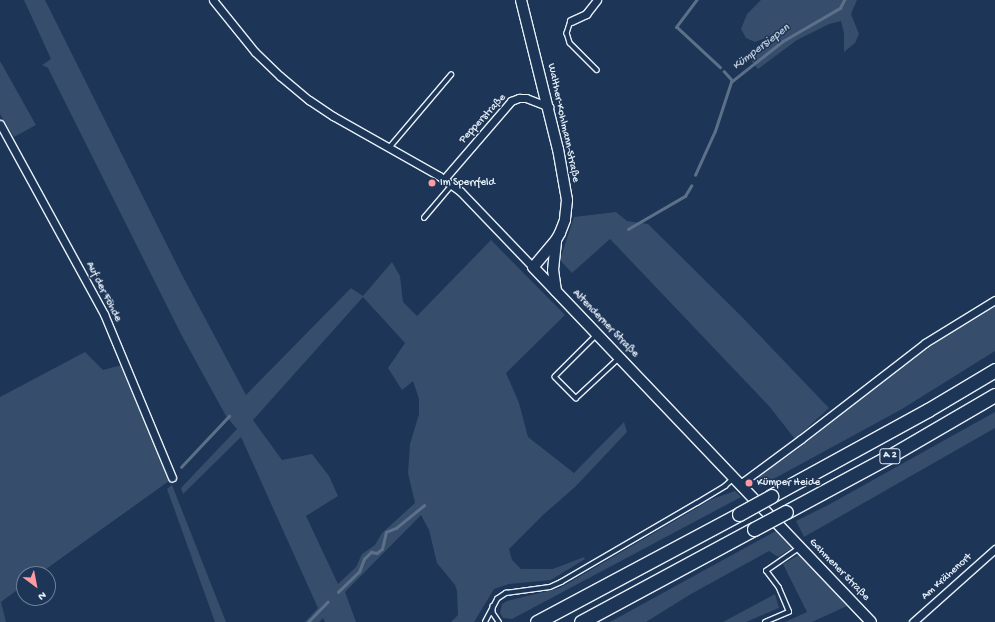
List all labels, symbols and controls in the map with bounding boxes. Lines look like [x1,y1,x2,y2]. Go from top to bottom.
water label: Kümpersiepen [730,22,794,74]
street label: Walther-Kohlmann-Straße [544,62,582,184]
street label: Pepperstraße [457,91,509,147]
place label: Im Sperrfeld [440,176,495,190]
marker: Im Sperrfeld [427,178,437,188]
street label: Auf der Föhde [82,260,124,324]
street label: Altenderner Straße [569,287,641,361]
road number: A 2 [879,448,901,464]
place label: Kümper Heide [757,476,820,490]
marker: Kümper Heide [744,478,754,488]
street label: Gahmener Straße [806,536,872,604]
street label: Am Krähenort [919,551,975,603]
north arrow [16,566,56,606]
text: N [36,588,48,602]

